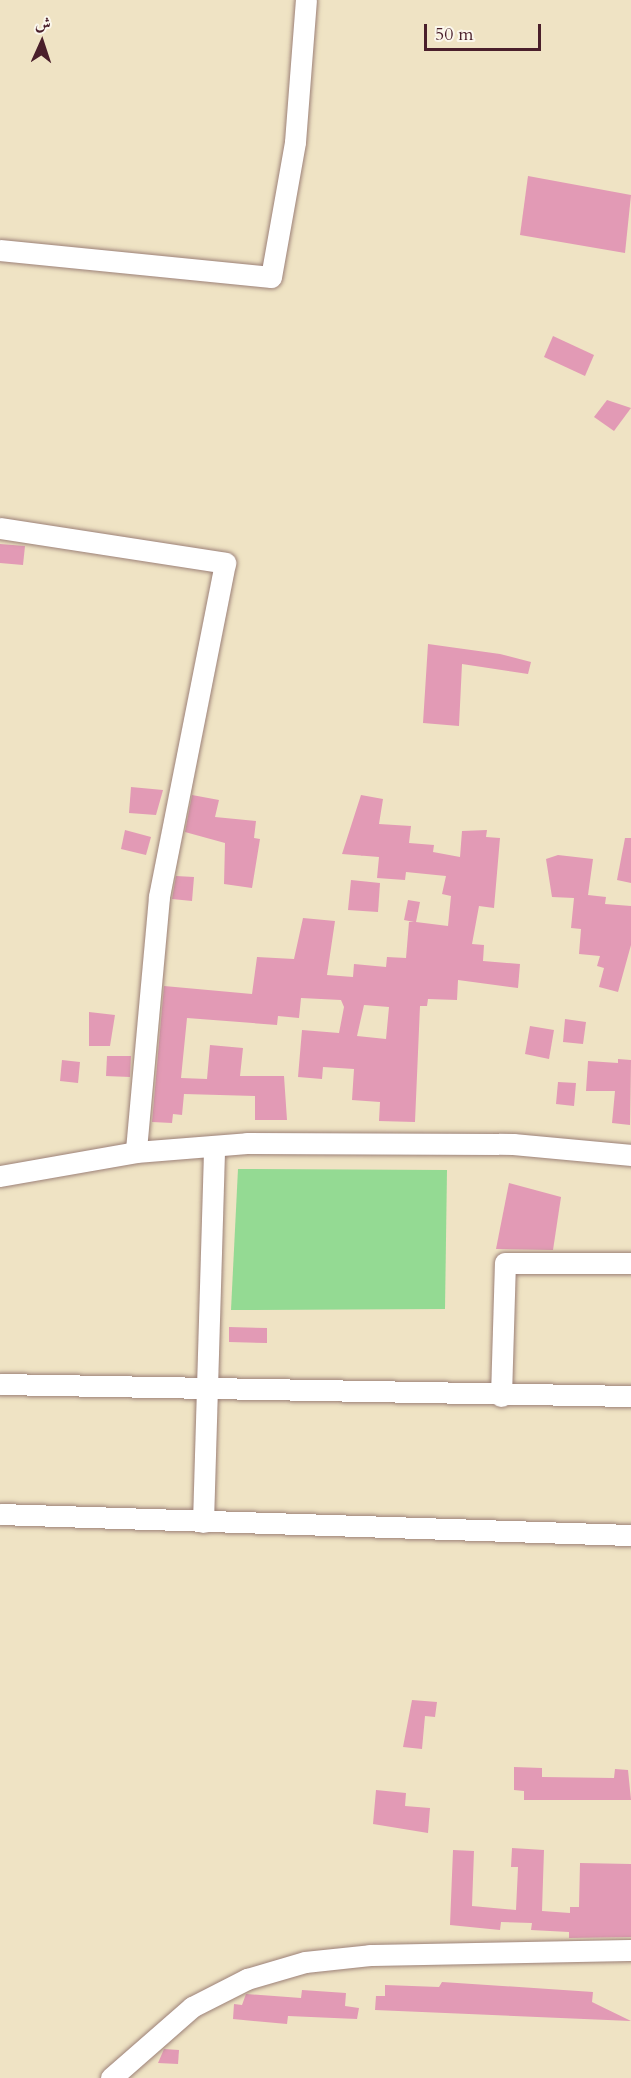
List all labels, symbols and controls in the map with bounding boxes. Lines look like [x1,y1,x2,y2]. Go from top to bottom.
north arrow [12,12,72,72]
scale bar [427,12,544,50]
text: ش [34,13,51,35]
text: 50 m [435,22,474,47]

